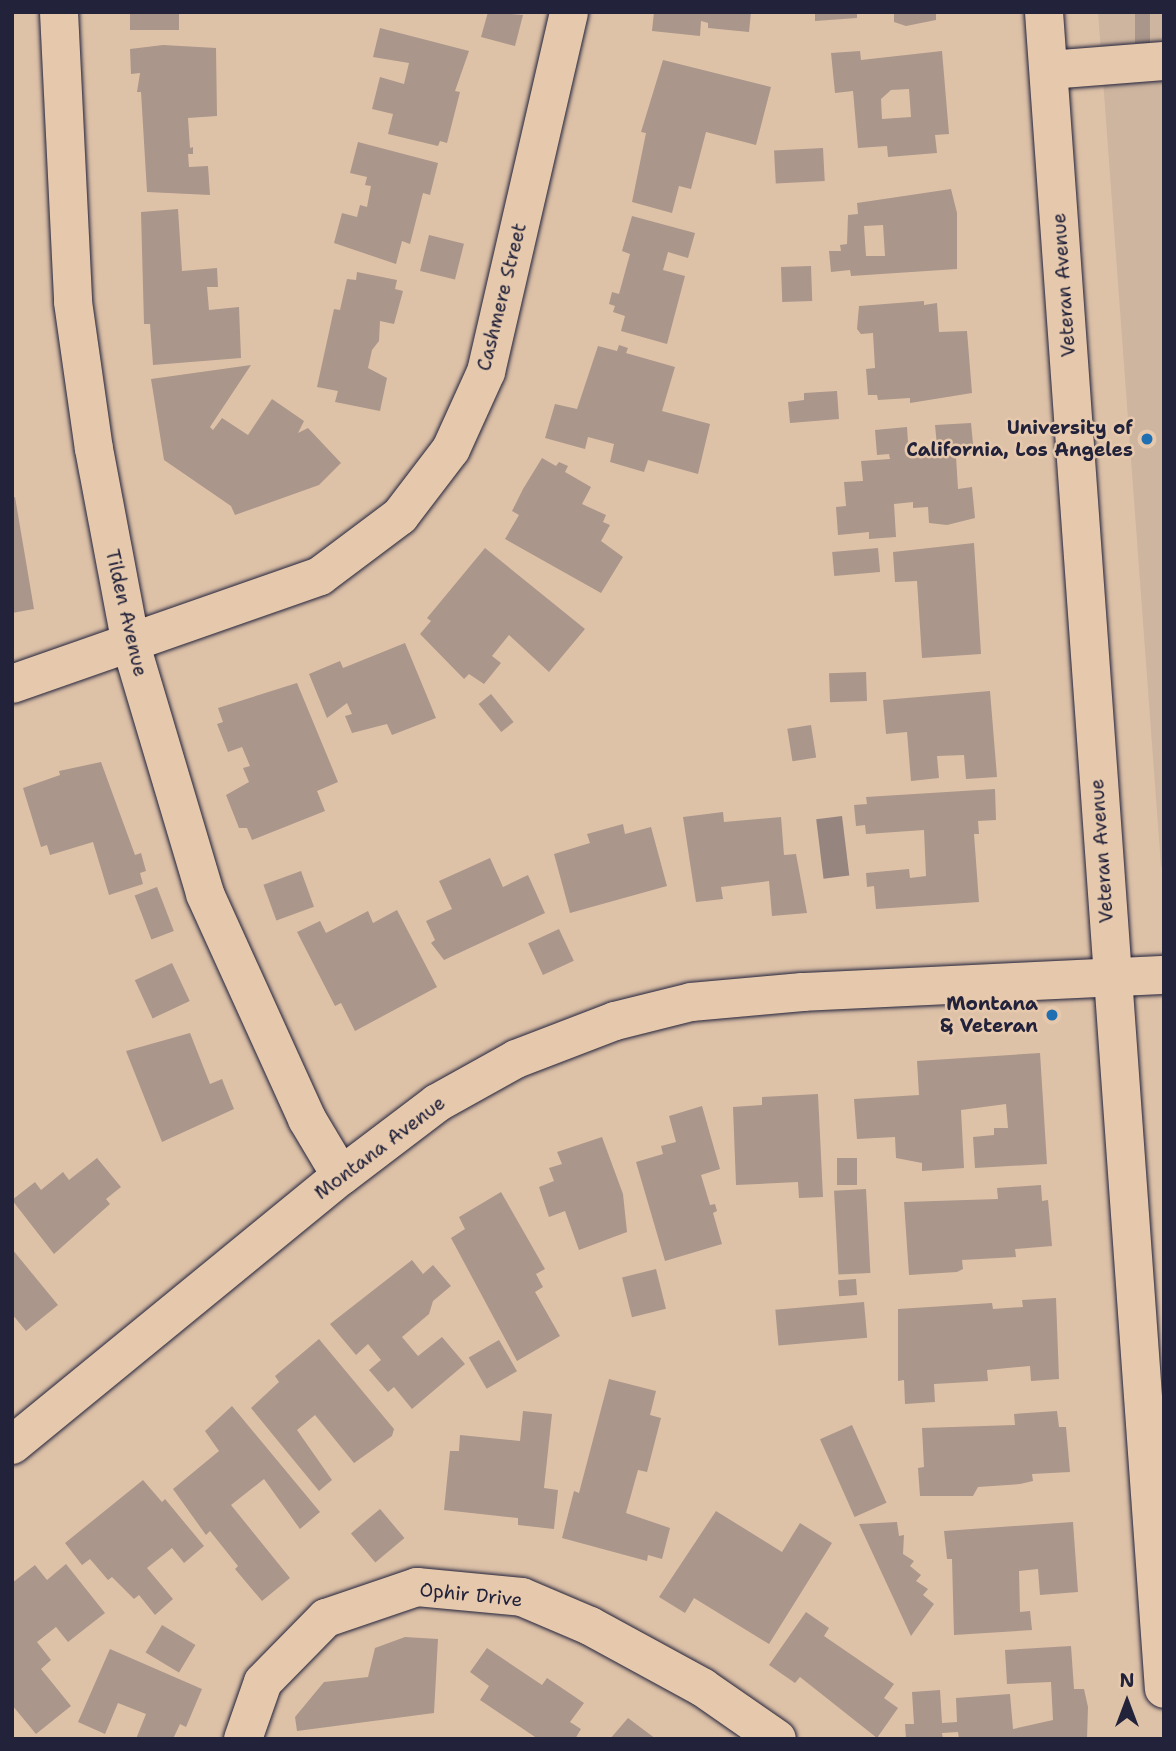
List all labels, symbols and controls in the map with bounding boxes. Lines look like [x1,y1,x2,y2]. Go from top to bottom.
street label: Veteran Avenue [1048,212,1080,358]
street label: Cashmere Street [473,221,531,373]
place label: University of California, Los Angeles [906,417,1133,461]
marker: University of California, Los Angeles [1139,431,1155,447]
street label: Tilden Avenue [100,547,152,679]
street label: Veteran Avenue [1086,778,1118,924]
place label: Montana & Veteran [940,993,1038,1037]
marker: Montana & Veteran [1044,1007,1060,1023]
street label: Montana Avenue [310,1091,450,1205]
street label: Ophir Drive [419,1578,523,1612]
north arrow [1092,1667,1162,1737]
text: N [1119,1668,1135,1693]

